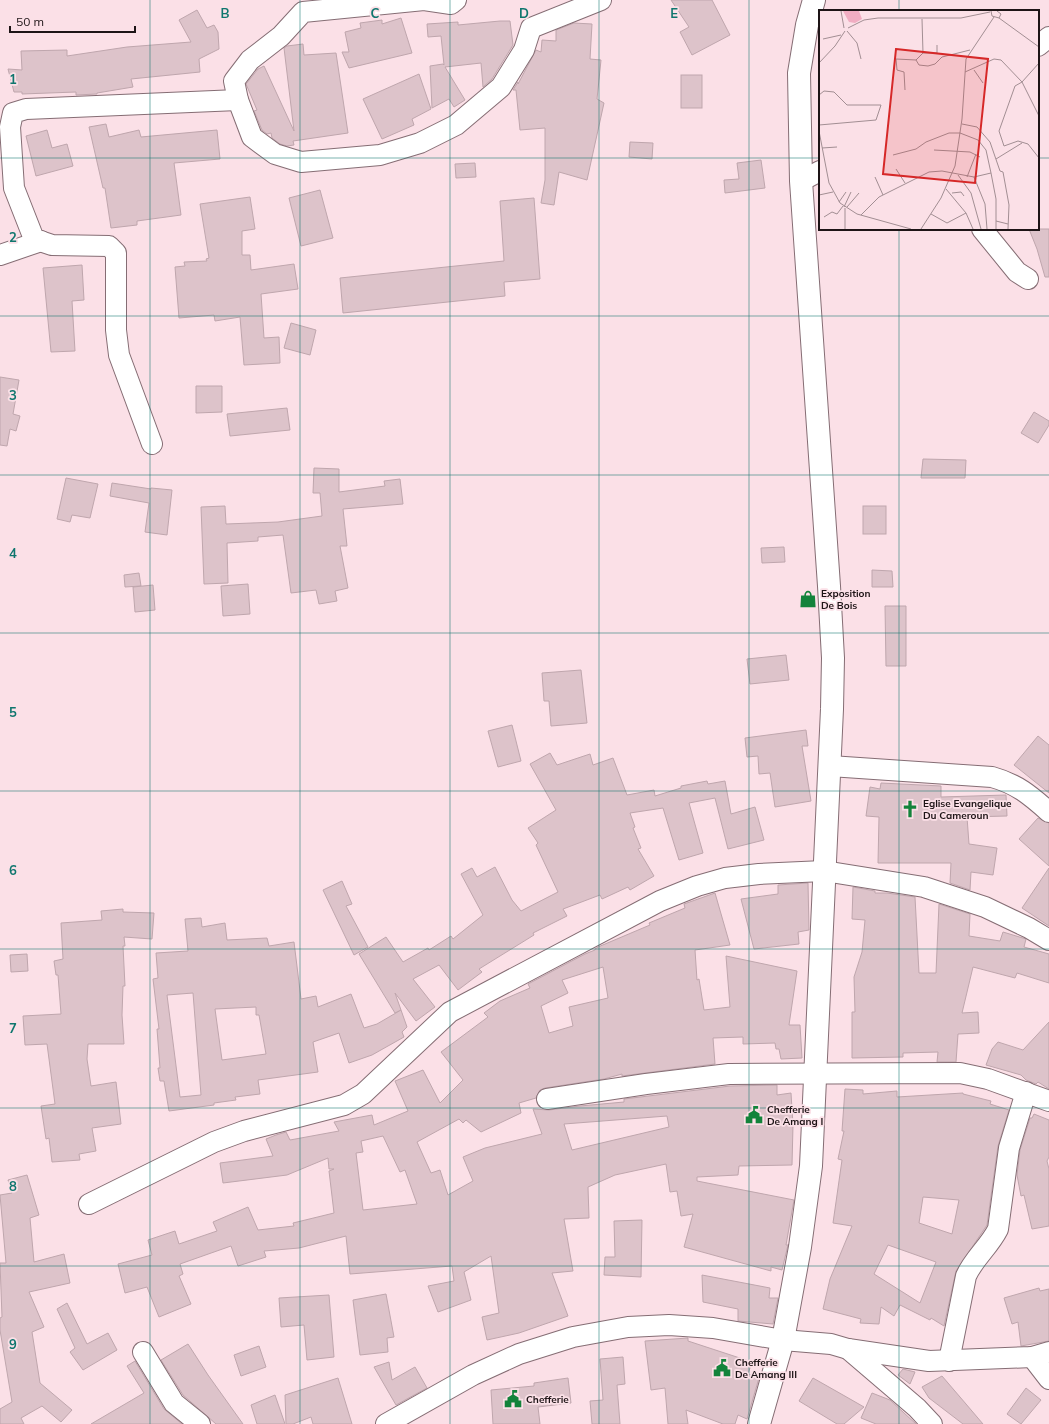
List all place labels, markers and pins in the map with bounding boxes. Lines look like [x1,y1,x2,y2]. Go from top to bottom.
place label: Exposition De Bois [821,587,871,612]
shop icon: Exposition De Bois [798,589,818,609]
place label: Eglise Evangelique Du Cameroun [923,797,1012,822]
church icon: Eglise Evangelique Du Cameroun [900,799,920,819]
place label: Chefferie De Amang I [767,1103,824,1128]
public building icon: Chefferie De Amang I [744,1105,764,1125]
place label: Chefferie De Amang III [735,1356,797,1381]
public building icon: Chefferie De Amang III [712,1358,732,1378]
public building icon: Chefferie [503,1389,523,1409]
place label: Chefferie [526,1393,569,1406]

